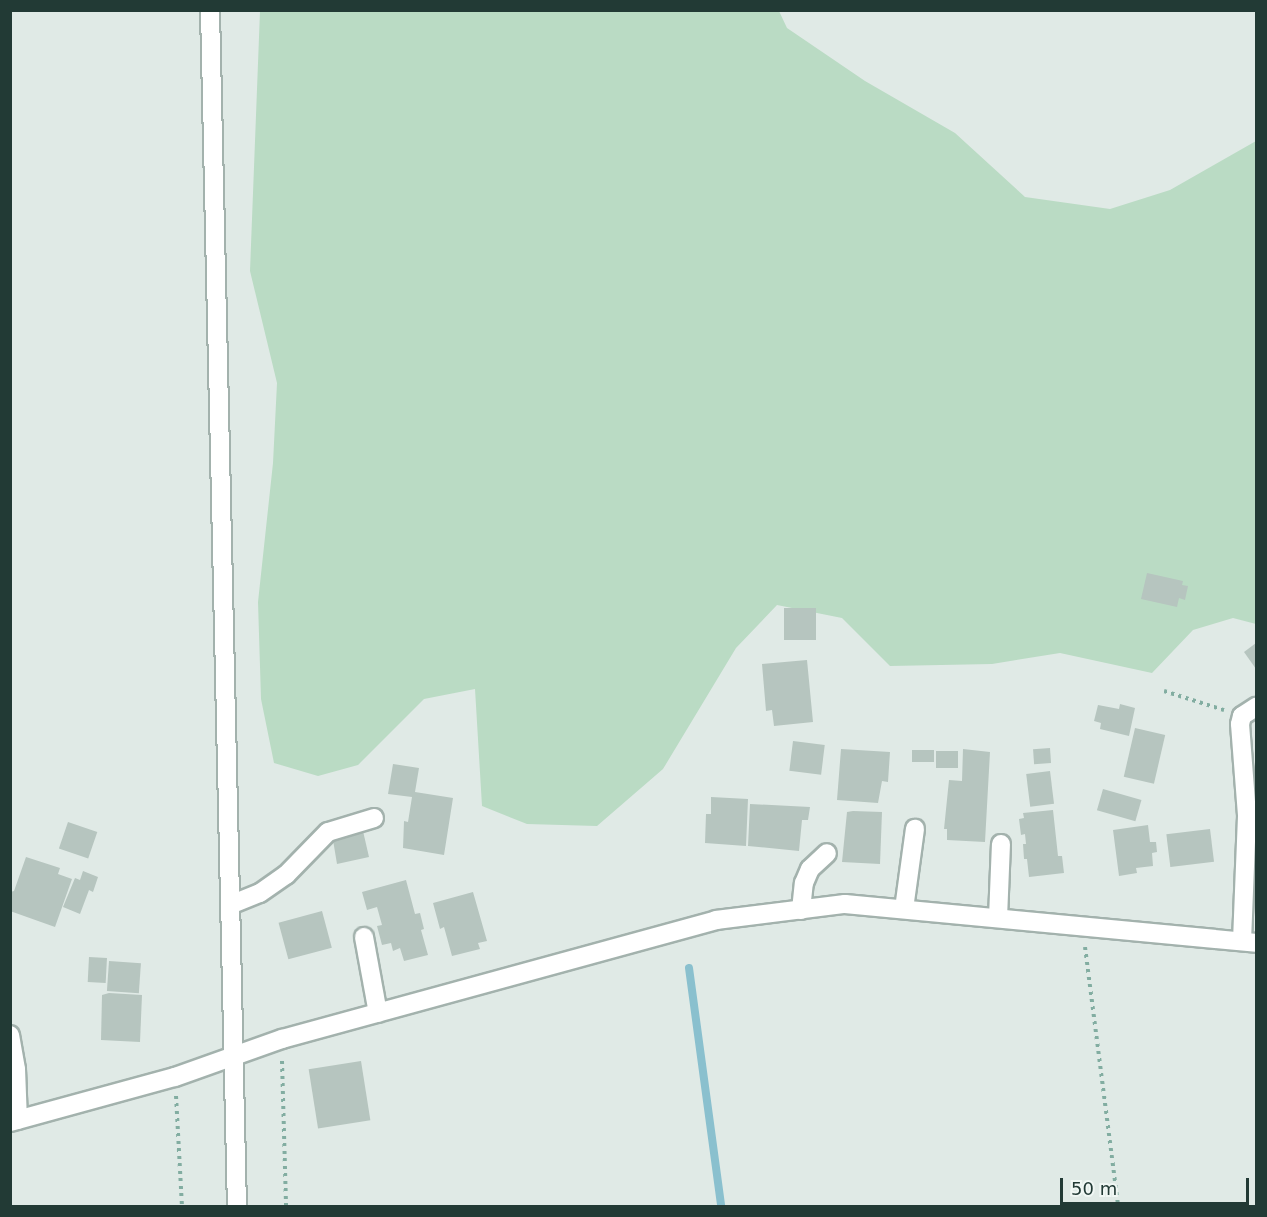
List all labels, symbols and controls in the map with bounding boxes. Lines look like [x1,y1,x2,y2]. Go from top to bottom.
scale bar [1063,1166,1252,1204]
text: 50 m [1071,1178,1117,1199]

